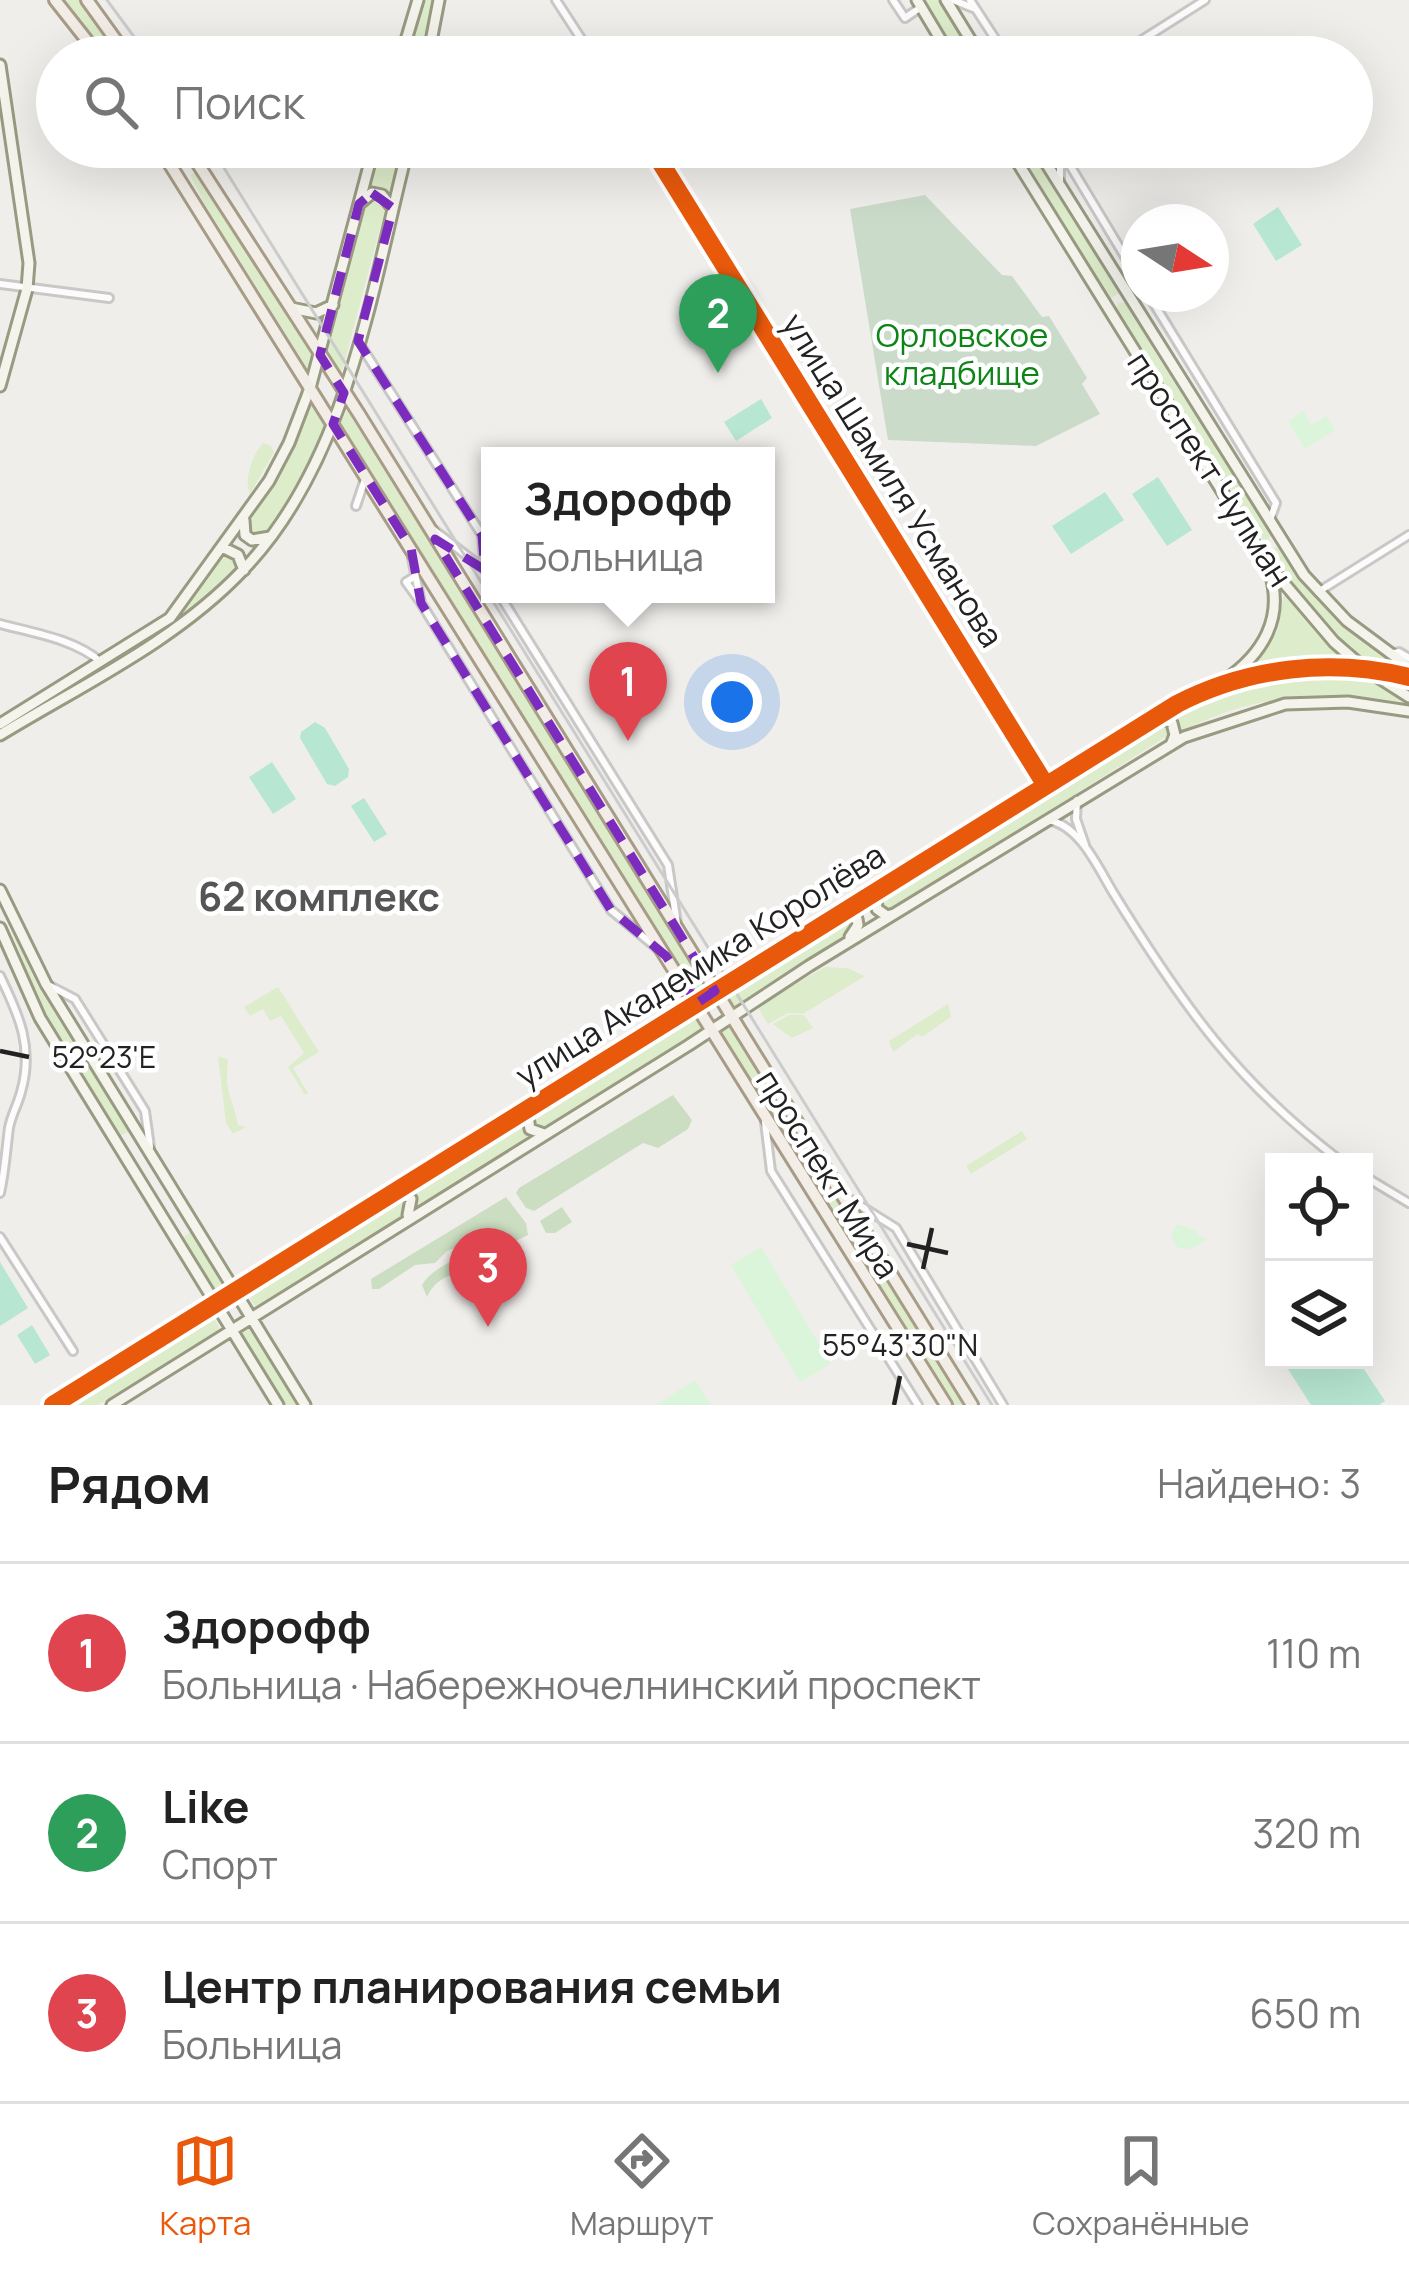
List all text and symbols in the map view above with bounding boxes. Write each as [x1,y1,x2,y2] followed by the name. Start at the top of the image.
[36,36,1373,168] search box
[78,69,144,135] icon: search
[174,71,305,133] text: Поиск
[1121,204,1229,312] north arrow
[679,274,757,373] pin: 2
[772,304,1015,655] street label: улица Шамиля Усманова
[876,312,1048,395] park label: Орловское кладбище
[1118,343,1303,595] street label: проспект Чулман
[481,447,775,603] popup
[524,467,732,529] text: Здорофф
[524,529,704,583] text: Больница
[589,642,667,741] pin: 1
[702,672,762,732] your location
[506,832,893,1097] street label: улица Академика Королёва
[198,869,440,923] district label: 62 комплекс
[52,1036,156,1077] text: 52°23'E
[746,1061,911,1287] street label: проспект Мира
[1265,1153,1373,1369] map controls
[1265,1153,1373,1261] button: locate
[449,1228,527,1327] pin: 3
[1265,1261,1373,1369] button: layers
[822,1324,978,1365] text: 55°43'30"N
[48,1449,211,1518] text: Рядом
[1157,1456,1361,1510] text: Найдено: 3
[162,1595,371,1657] text: Здорофф
[78,1626,96,1680] text: 1
[1266,1626,1361,1680] text: 110 m
[162,1657,981,1711] text: Больница · Набережночелнинский проспект
[162,1775,249,1837] text: Like
[75,1806,99,1860] text: 2
[1253,1806,1361,1860] text: 320 m
[162,1837,278,1891] text: Спорт
[162,1955,782,2017] text: Центр планирования семьи
[76,1986,98,2040] text: 3
[1250,1986,1361,2040] text: 650 m
[162,2017,342,2071] text: Больница
[159,2128,251,2245] tab: Карта
[570,2128,714,2245] tab: Маршрут
[1032,2128,1250,2245] tab: Сохранённые

